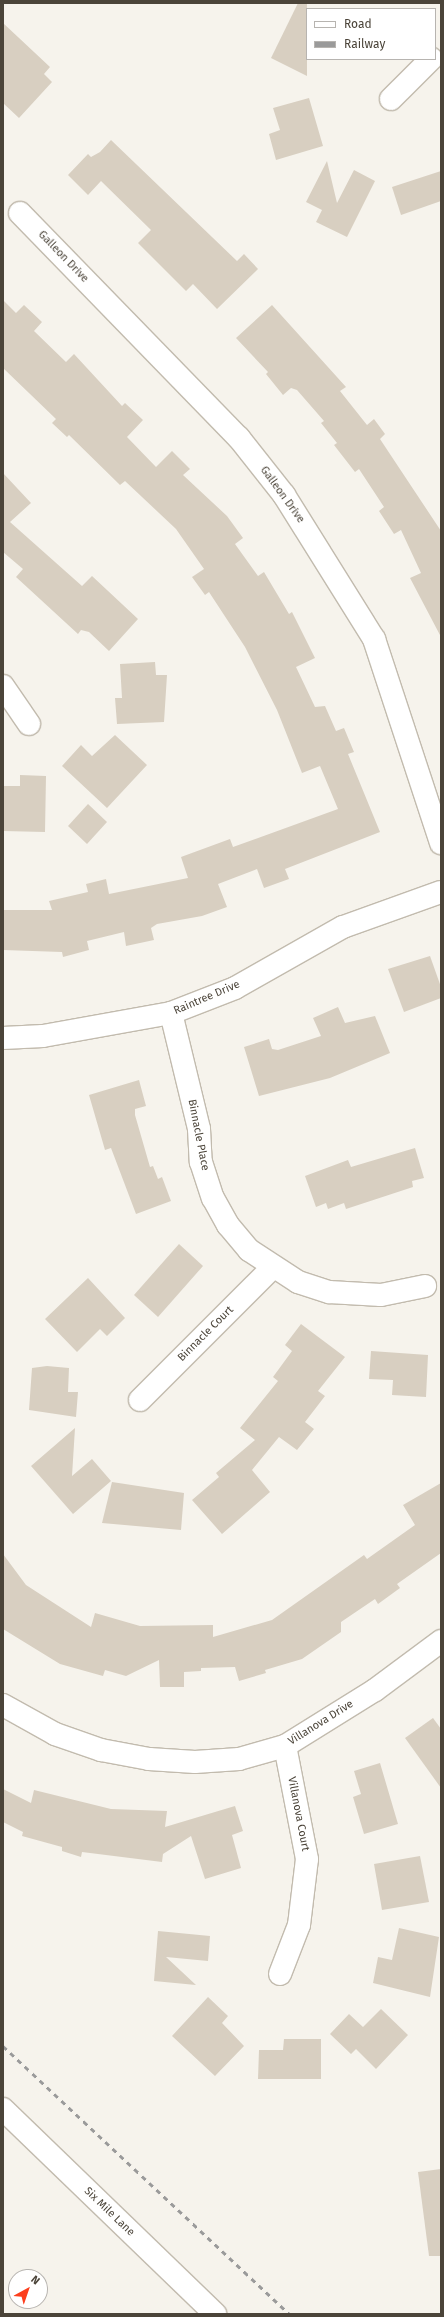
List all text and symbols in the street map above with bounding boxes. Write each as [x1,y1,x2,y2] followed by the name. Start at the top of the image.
[306,8,436,60] legend
[344,17,372,31] text: Road
[344,37,385,51] text: Railway
[35,228,91,286] street label: Galleon Drive
[257,464,307,526] street label: Galleon Drive
[172,978,242,1018] street label: Raintree Drive
[185,1098,211,1172] street label: Binnacle Place
[176,1304,236,1364] street label: Binnacle Court
[286,1698,356,1748] street label: Villanova Drive
[284,1776,312,1852] street label: Villanova Court
[81,2185,137,2239] street label: Six Mile Lane
[8,2269,48,2309] north arrow
[28,2273,42,2288] text: N

